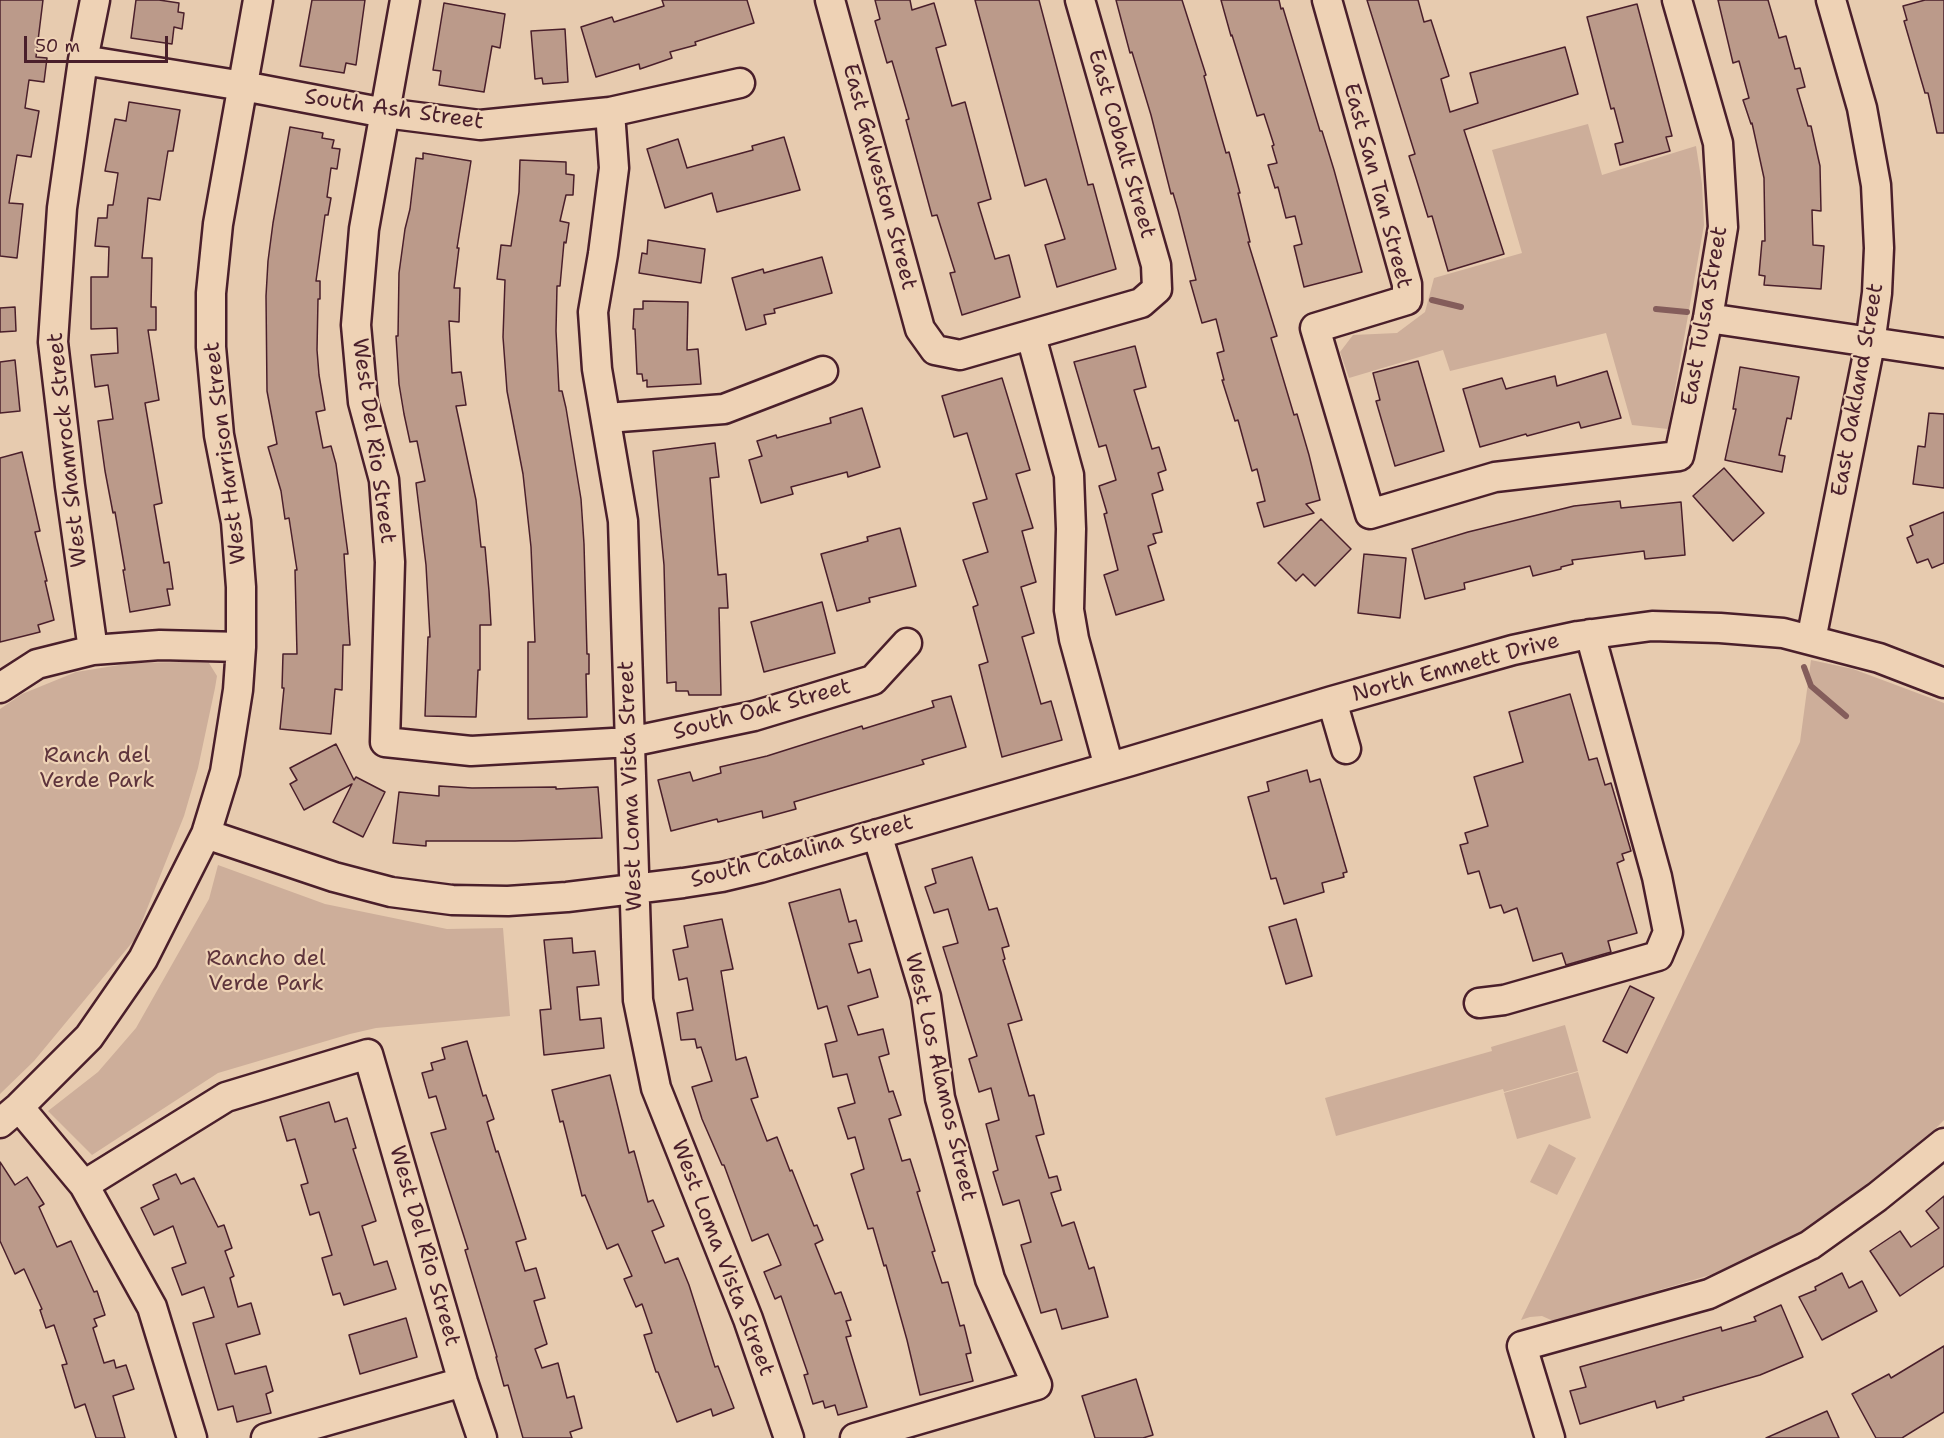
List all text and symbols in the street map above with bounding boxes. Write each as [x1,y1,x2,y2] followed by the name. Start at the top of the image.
[27,24,171,62] scale bar
[35,34,80,58] text: 50 m
[1081,46,1161,242] street label: East Cobalt Street
[836,61,922,293] street label: East Galveston Street
[1337,81,1417,291] street label: East San Tan Street
[303,84,485,136] street label: South Ash Street
[1676,224,1734,408] street label: East Tulsa Street
[1826,281,1890,499] street label: East Oakland Street
[43,331,93,569] street label: West Shamrock Street
[346,337,400,545] street label: West Del Rio Street
[199,340,253,566] street label: West Harrison Street
[1350,628,1562,708] street label: North Emmett Drive
[613,660,649,912] street label: West Loma Vista Street
[670,674,854,746] street label: South Oak Street
[39,743,155,794] park label: Ranch del Verde Park
[688,810,916,894] street label: South Catalina Street
[206,946,326,998] park label: Rancho del Verde Park
[899,950,981,1204] street label: West Los Alamos Street
[665,1136,779,1380] street label: West Loma Vista Street
[383,1143,465,1349] street label: West Del Rio Street

